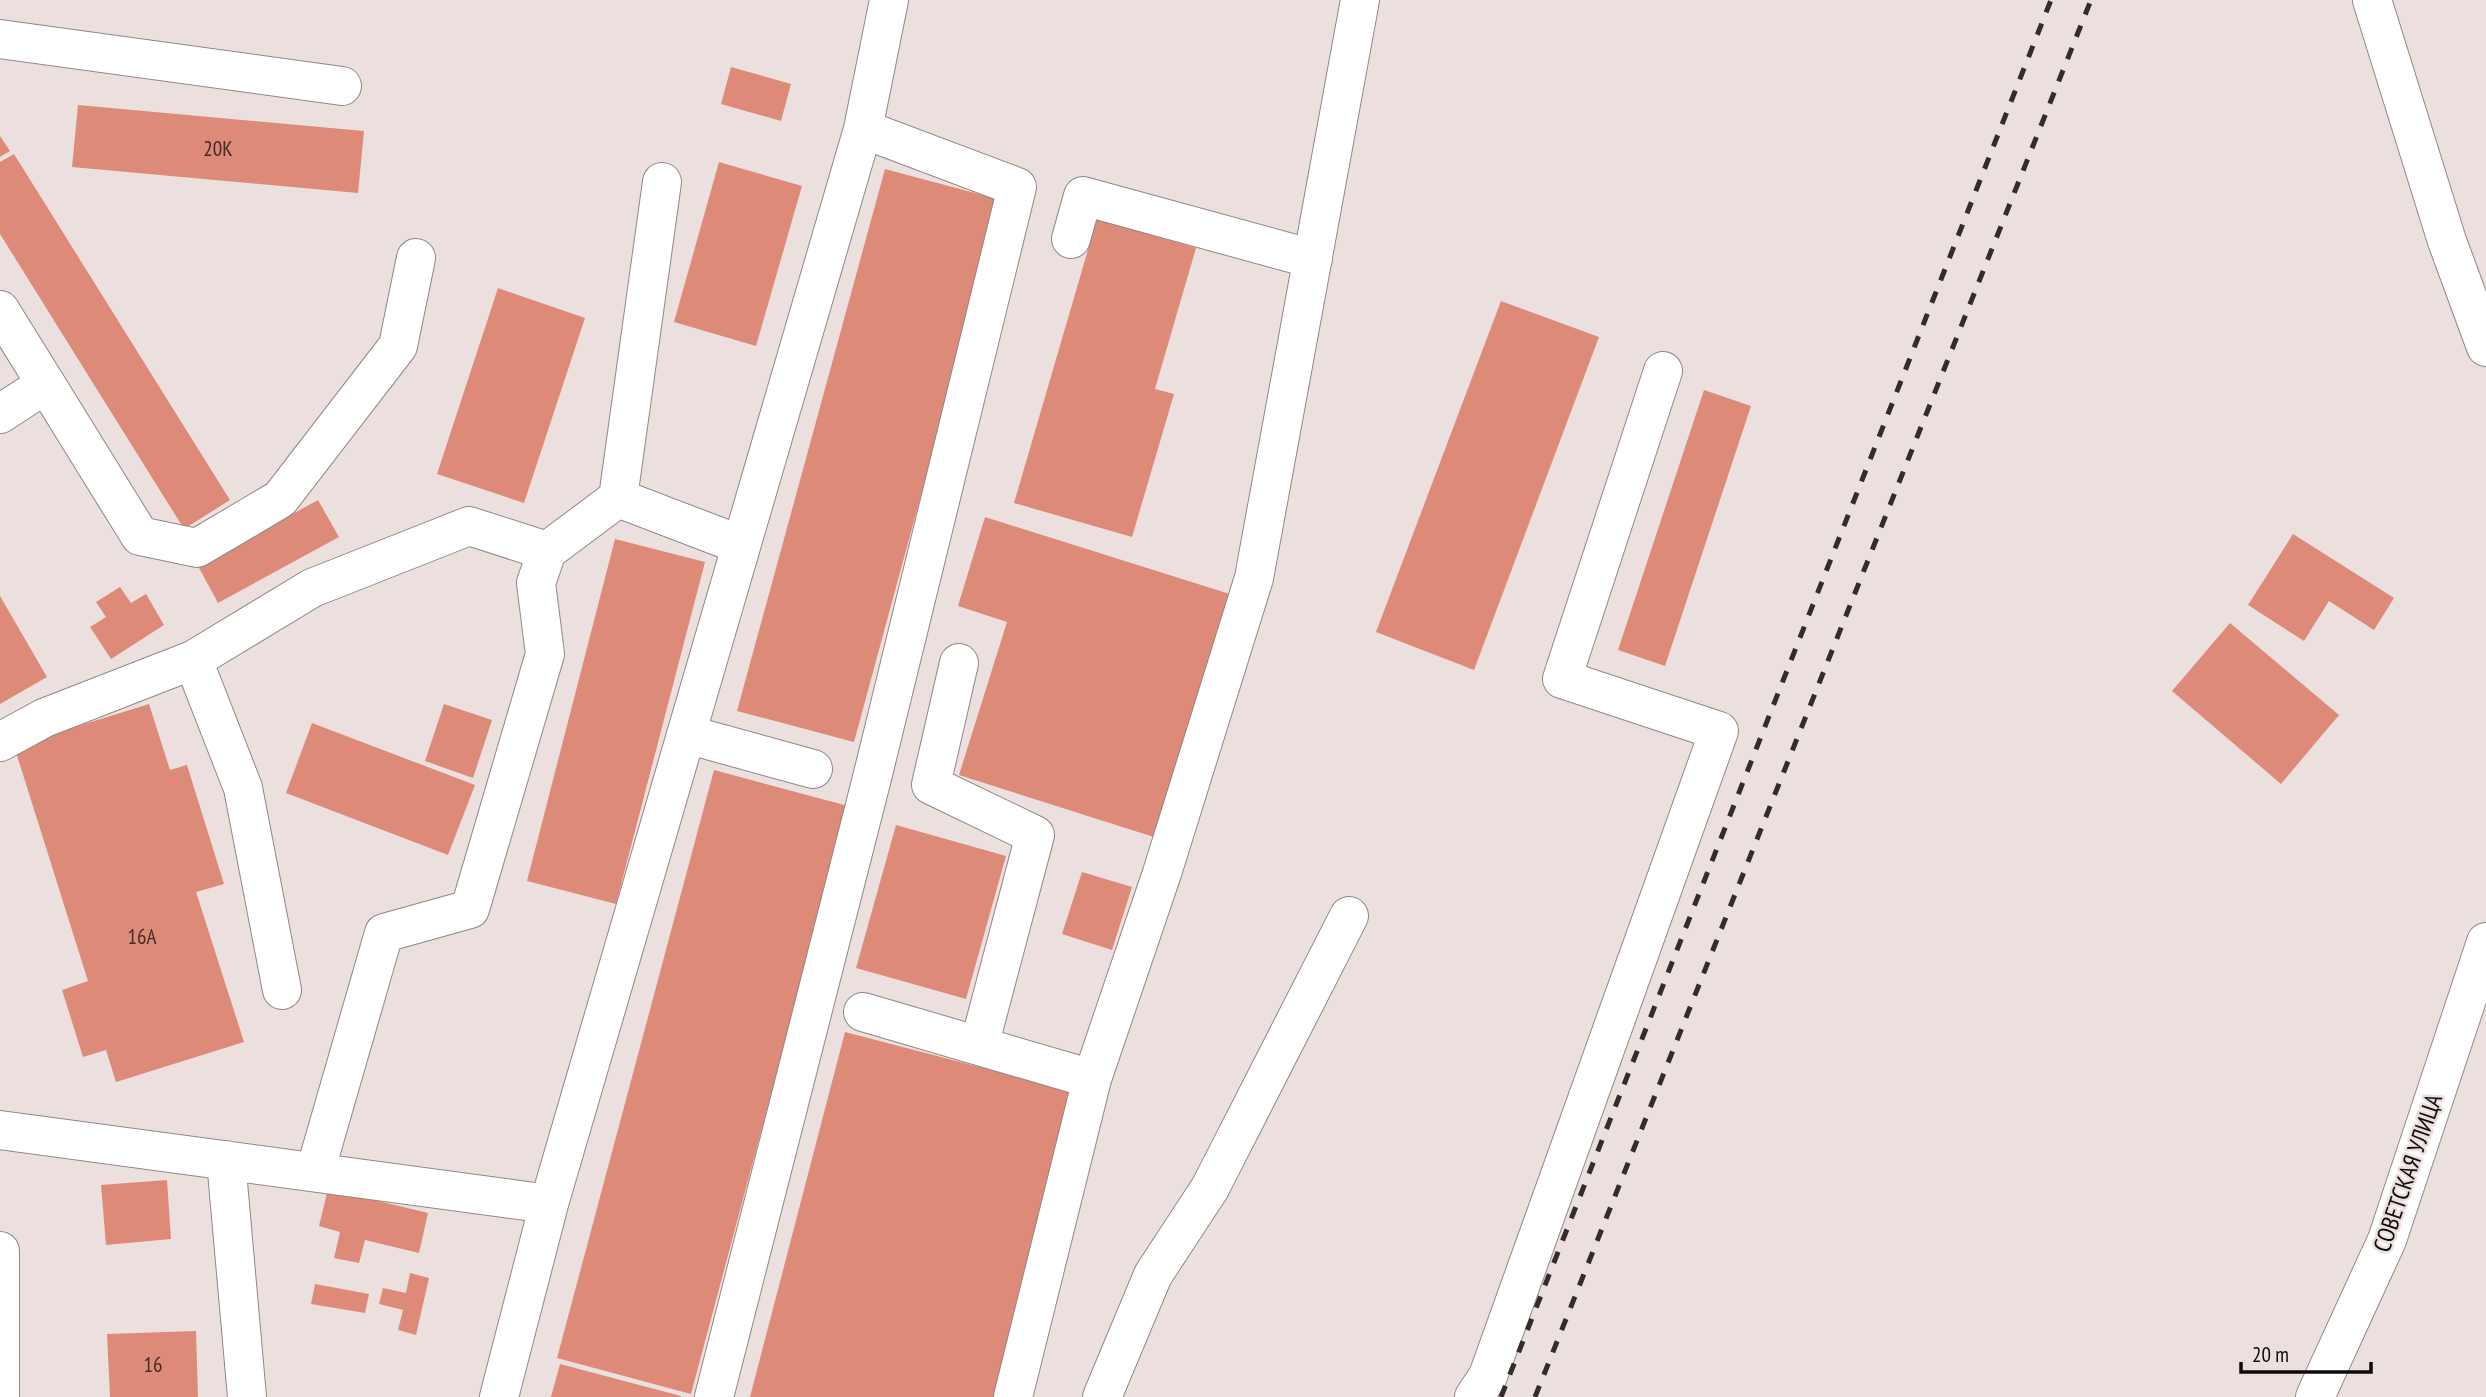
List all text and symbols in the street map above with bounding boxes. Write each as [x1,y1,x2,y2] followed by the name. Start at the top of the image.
[203,135,233,162] house number: 20К
[128,923,156,950] house number: 16А
[2366,1089,2449,1256] street label: СОВЕТСКАЯ УЛИЦА
[2241,1330,2370,1374] scale bar
[2252,1341,2289,1368] text: 20 m
[144,1351,162,1378] house number: 16

